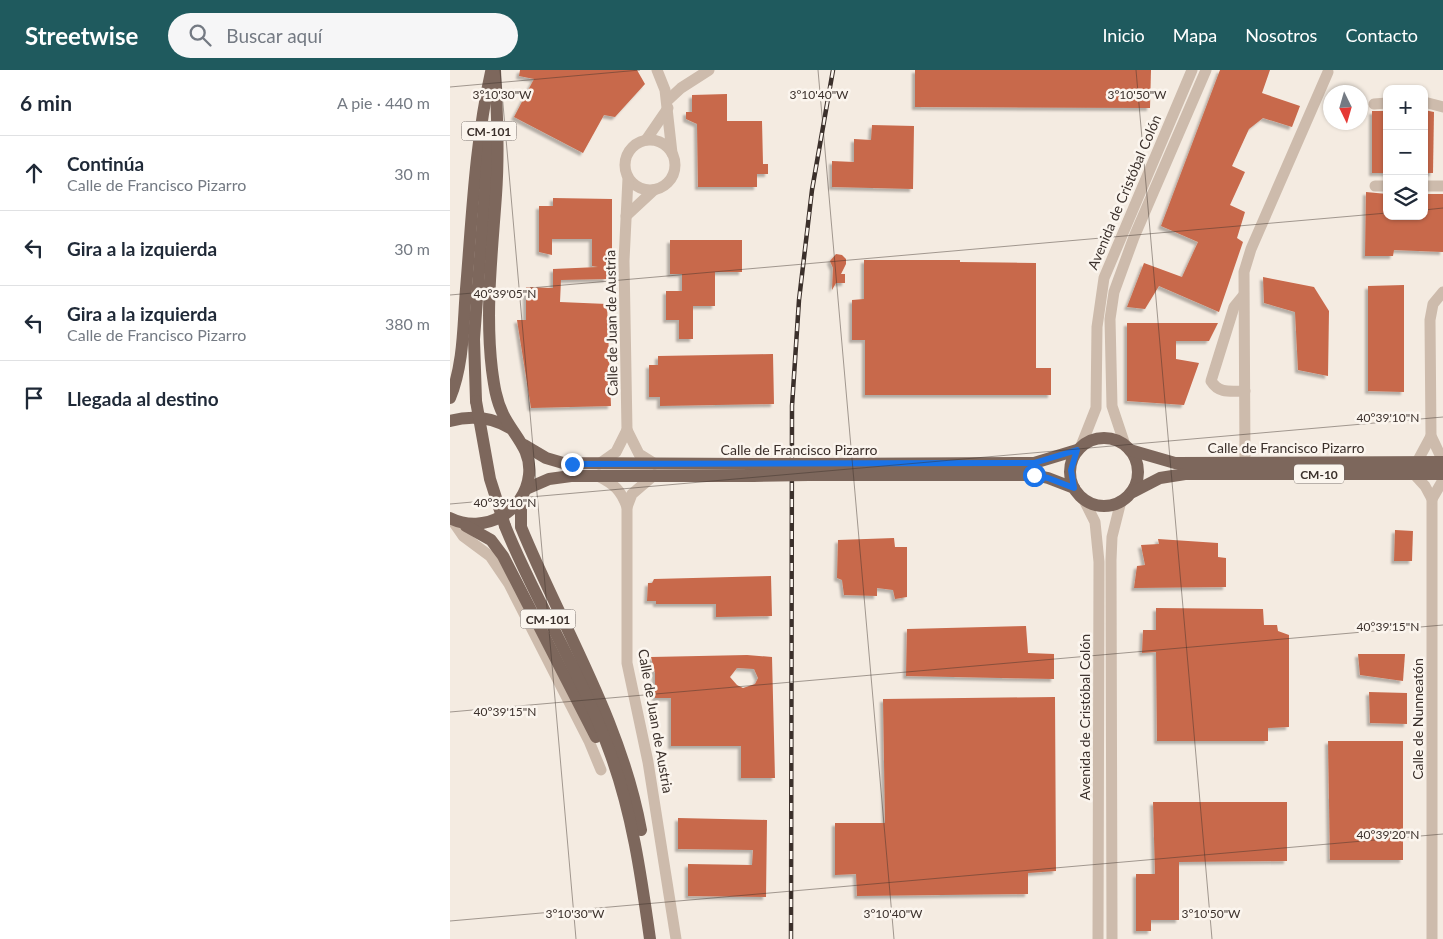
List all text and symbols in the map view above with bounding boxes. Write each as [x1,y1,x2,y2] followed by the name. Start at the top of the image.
[168,13,518,58] search box
[25,21,138,50] text: Streetwise
[186,21,214,49] icon: search
[226,24,322,47] text: Buscar aquí
[1102,24,1145,46] text: Inicio
[1173,24,1217,46] text: Mapa
[1245,24,1317,46] text: Nosotros
[1345,24,1418,46] text: Contacto
[1323,85,1368,130] north arrow
[1383,85,1428,220] map controls
[1383,85,1428,130] button: +
[472,87,532,102] text: 3°10'30"W
[789,87,849,102] text: 3°10'40"W
[1107,87,1167,102] text: 3°10'50"W
[20,90,72,115] text: 6 min
[337,93,430,112] text: A pie · 440 m
[1084,112,1164,272] street label: Avenida de Cristóbal Colón
[462,121,516,140] road number: CM-101
[1383,130,1428,175] button: −
[67,152,144,175] text: Continúa
[20,159,48,187] icon: ahead
[394,164,430,183] text: 30 m
[67,175,246,194] text: Calle de Francisco Pizarro
[1383,175,1428,220] button: layers
[20,234,48,262] icon: left
[67,237,217,260] text: Gira a la izquierda
[394,239,430,258] text: 30 m
[601,250,621,396] street label: Calle de Juan de Austria
[474,286,536,301] text: 40°39'05"N
[67,302,217,325] text: Gira a la izquierda
[20,309,48,337] icon: left
[385,314,430,333] text: 380 m
[67,325,246,344] text: Calle de Francisco Pizarro
[20,384,48,412] icon: arrive
[67,387,219,410] text: Llegada al destino
[1357,410,1419,425] text: 40°39'10"N
[1208,439,1364,456] street label: Calle de Francisco Pizarro
[721,441,877,458] street label: Calle de Francisco Pizarro
[561,453,584,476] route end
[1023,464,1046,487] route start
[1294,464,1344,484] road number: CM-10
[474,495,536,510] text: 40°39'10"N
[520,610,576,628] road number: CM-101
[1357,619,1419,634] text: 40°39'15"N
[1076,634,1093,800] street label: Avenida de Cristóbal Colón
[635,648,677,794] street label: Calle de Juan de Austria
[1409,658,1426,780] street label: Calle de Nunneatón
[474,704,536,719] text: 40°39'15"N
[1357,827,1419,842] text: 40°39'20"N
[545,906,605,921] text: 3°10'30"W
[863,906,923,921] text: 3°10'40"W
[1181,906,1241,921] text: 3°10'50"W

